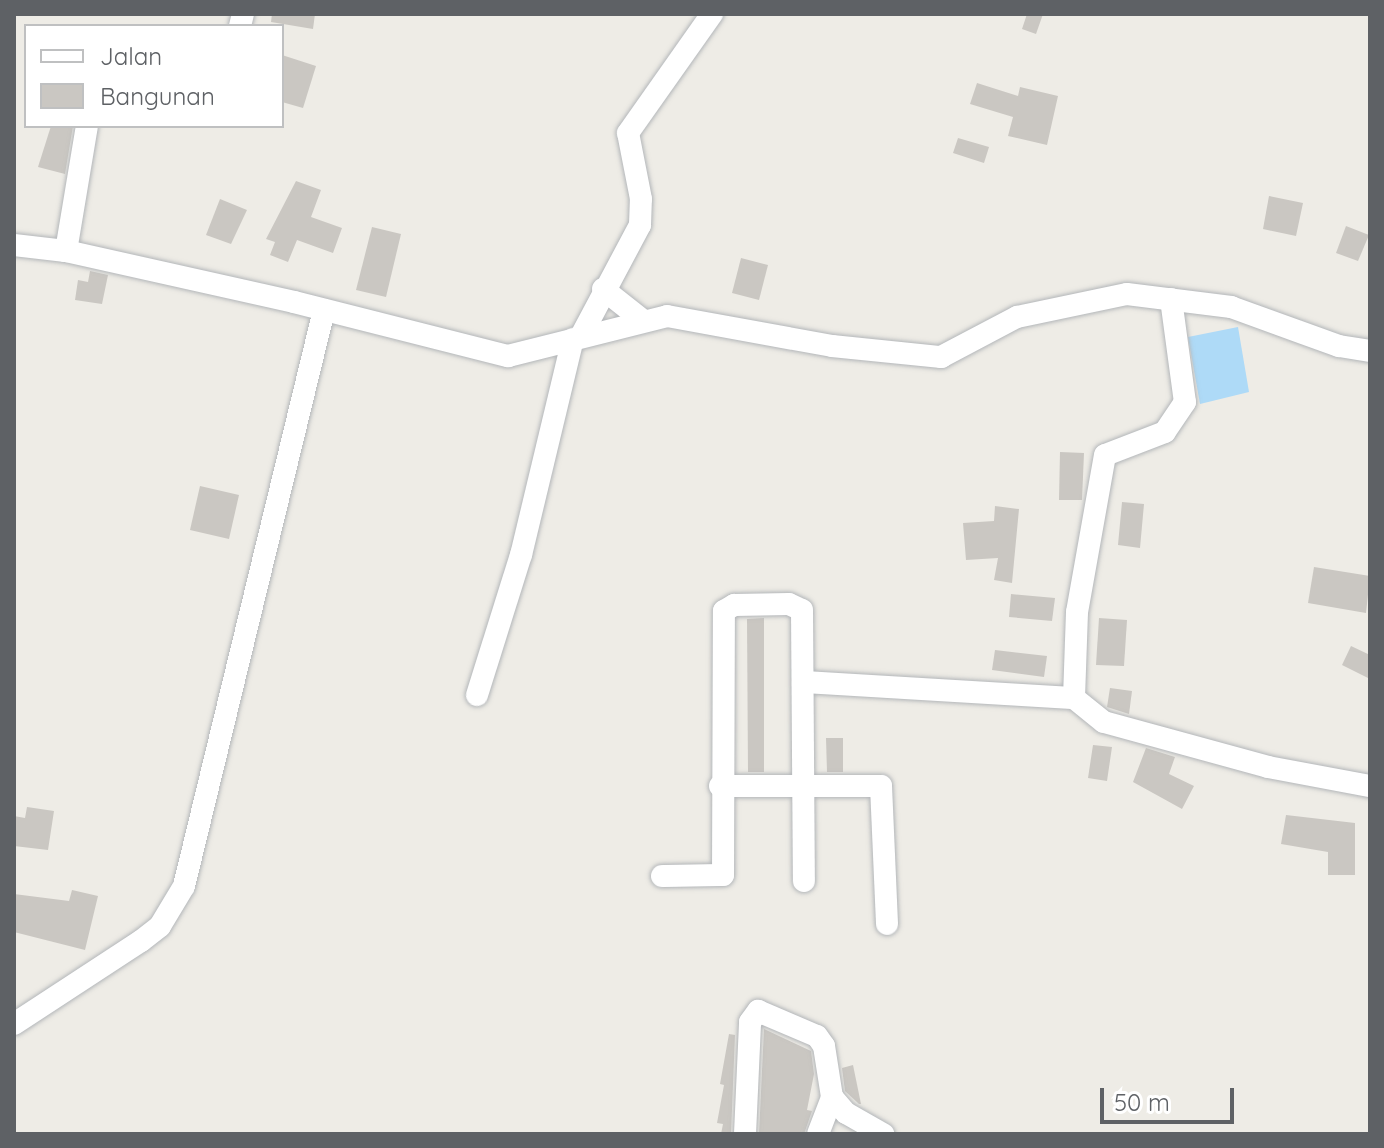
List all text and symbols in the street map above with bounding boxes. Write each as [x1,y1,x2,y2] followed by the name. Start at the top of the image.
[24,24,284,128] legend
[100,41,162,71] text: Jalan
[100,81,215,111] text: Bangunan
[1104,1072,1238,1122] scale bar
[1114,1087,1170,1117] text: 50 m

